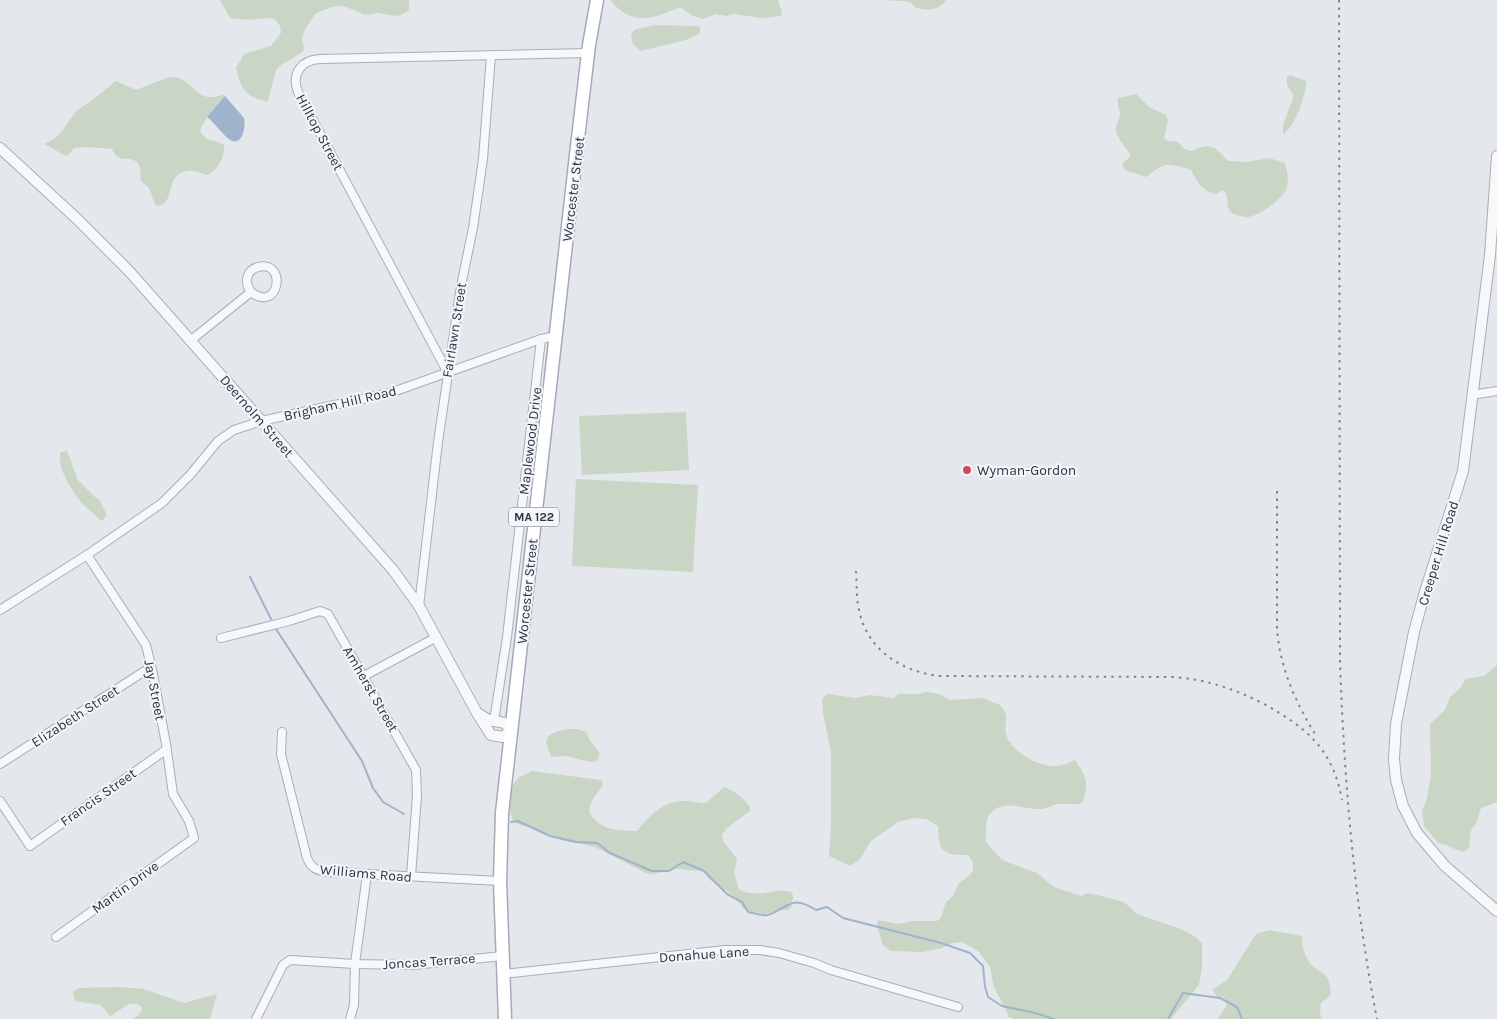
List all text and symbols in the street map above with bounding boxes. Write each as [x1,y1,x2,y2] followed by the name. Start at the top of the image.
[292,91,347,173] street label: Hilltop Street
[559,136,588,243] street label: Worcester Street
[439,281,470,379] street label: Fairlawn Street
[216,372,297,461] street label: Deernolm Street
[282,382,398,425] street label: Brigham Hill Road
[515,386,546,496] street label: Maplewood Drive
[977,462,1076,479] place label: Wyman-Gordon
[961,464,973,476] marker: Wyman-Gordon
[1414,499,1462,608] street label: Creeper Hill Road
[509,508,559,526] road number: MA 122
[514,538,541,645] street label: Worcester Street
[339,643,402,735] street label: Amherst Street
[140,658,169,722] street label: Jay Street
[28,682,122,751] street label: Elizabeth Street
[57,765,140,830] street label: Francis Street
[89,857,162,917] street label: Martin Drive
[319,861,413,886] street label: Williams Road
[658,943,750,966] street label: Donahue Lane
[382,950,476,973] street label: Joncas Terrace

